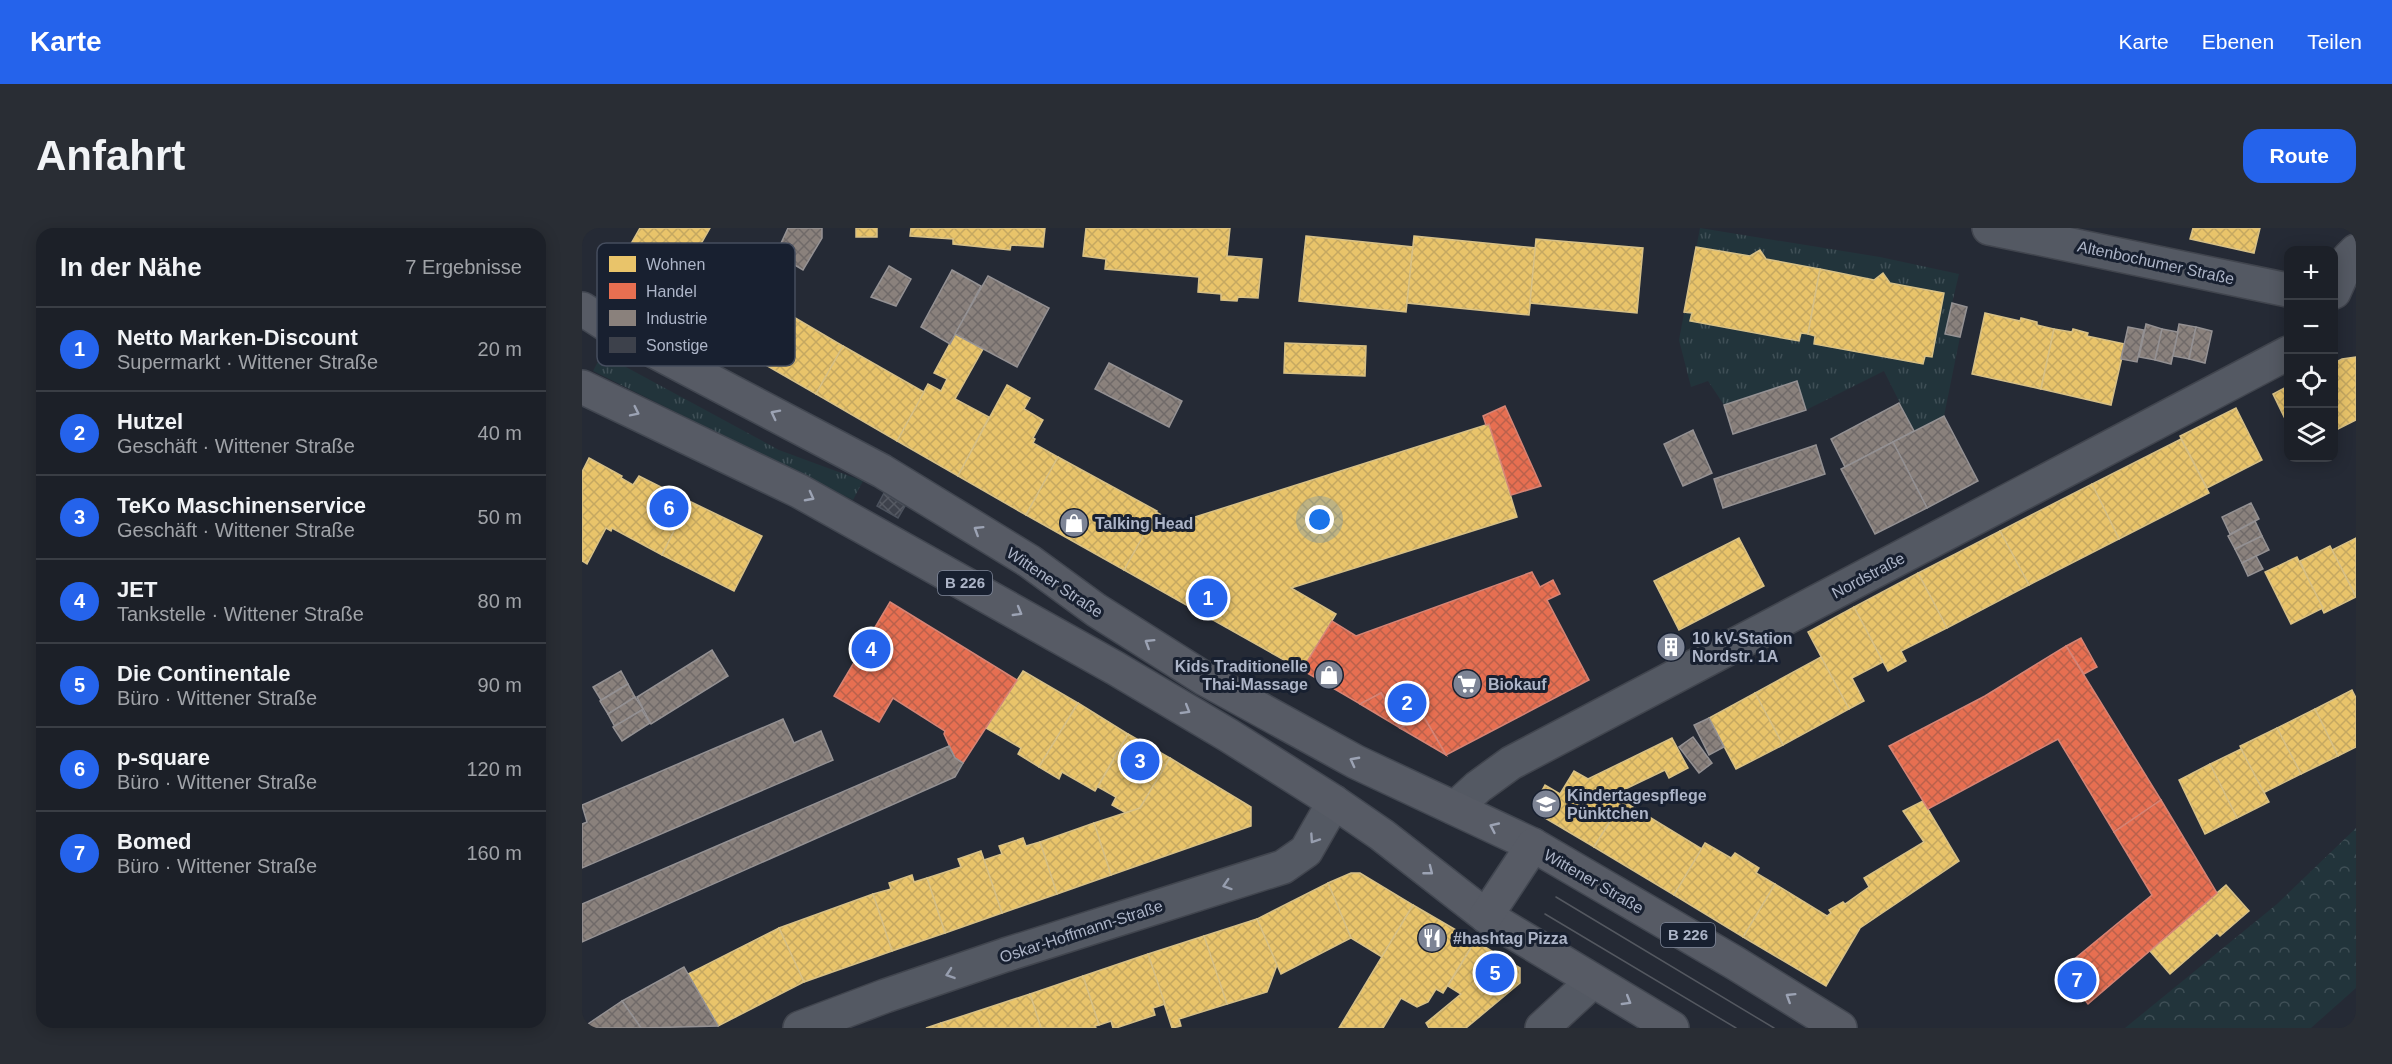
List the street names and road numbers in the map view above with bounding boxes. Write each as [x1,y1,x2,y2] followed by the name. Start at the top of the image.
[2076,238,2236,287] street label: Altenbochumer Straße
[1004,544,1106,621] street label: Wittener Straße
[1829,549,1908,602] street label: Nordstraße
[938,571,992,595] road number: B 226
[1541,846,1647,917] street label: Wittener Straße
[997,897,1165,966] street label: Oskar-Hoffmann-Straße
[1661,923,1715,947] road number: B 226

